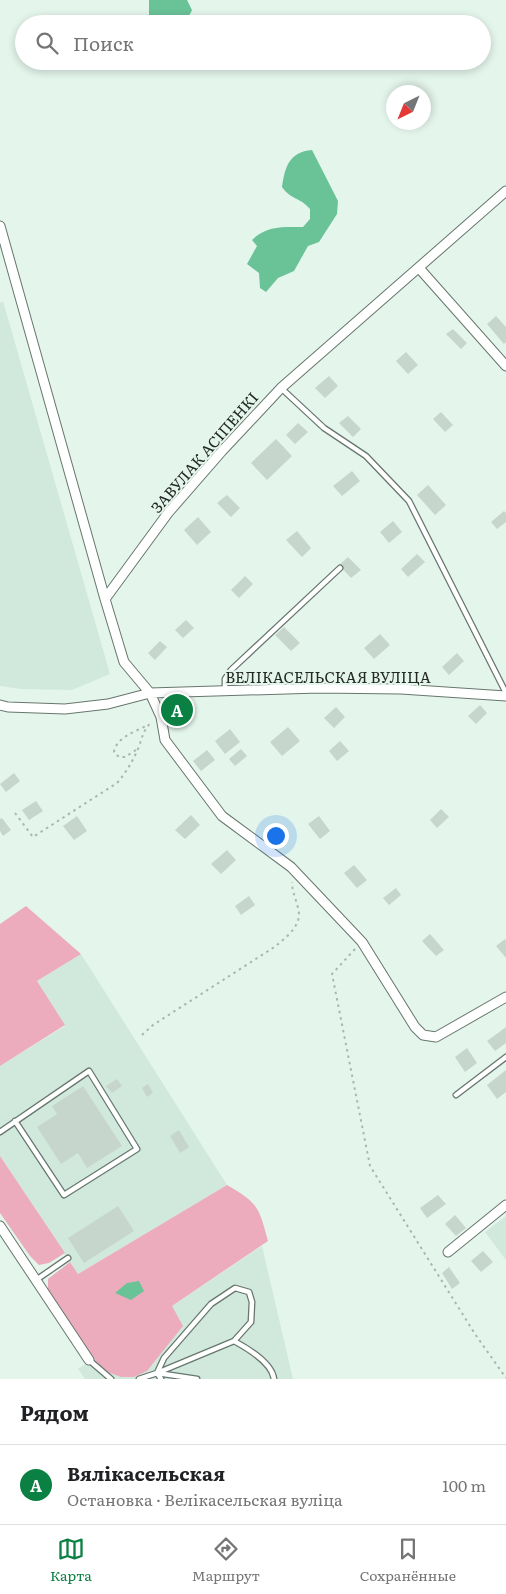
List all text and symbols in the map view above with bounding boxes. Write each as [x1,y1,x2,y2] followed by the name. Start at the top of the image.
[15,15,491,70] search box
[33,29,61,57] icon: search
[73,29,134,57] text: Поиск
[386,85,431,130] north arrow
[145,386,263,518] street label: ЗАВУЛАК АСІПЕНКІ
[225,665,431,688] street label: ВЕЛІКАСЕЛЬСКАЯ ВУЛІЦА
[161,691,193,729] pin: A
[263,823,289,849] your location
[20,1396,89,1427] text: Рядом
[67,1459,225,1487] text: Вялікасельская
[30,1473,42,1497] text: A
[442,1473,486,1497] text: 100 m
[67,1487,343,1511] text: Остановка · Велікасельская вуліца
[50,1535,92,1585] tab: Карта
[192,1535,260,1585] tab: Маршрут
[360,1535,456,1585] tab: Сохранённые

